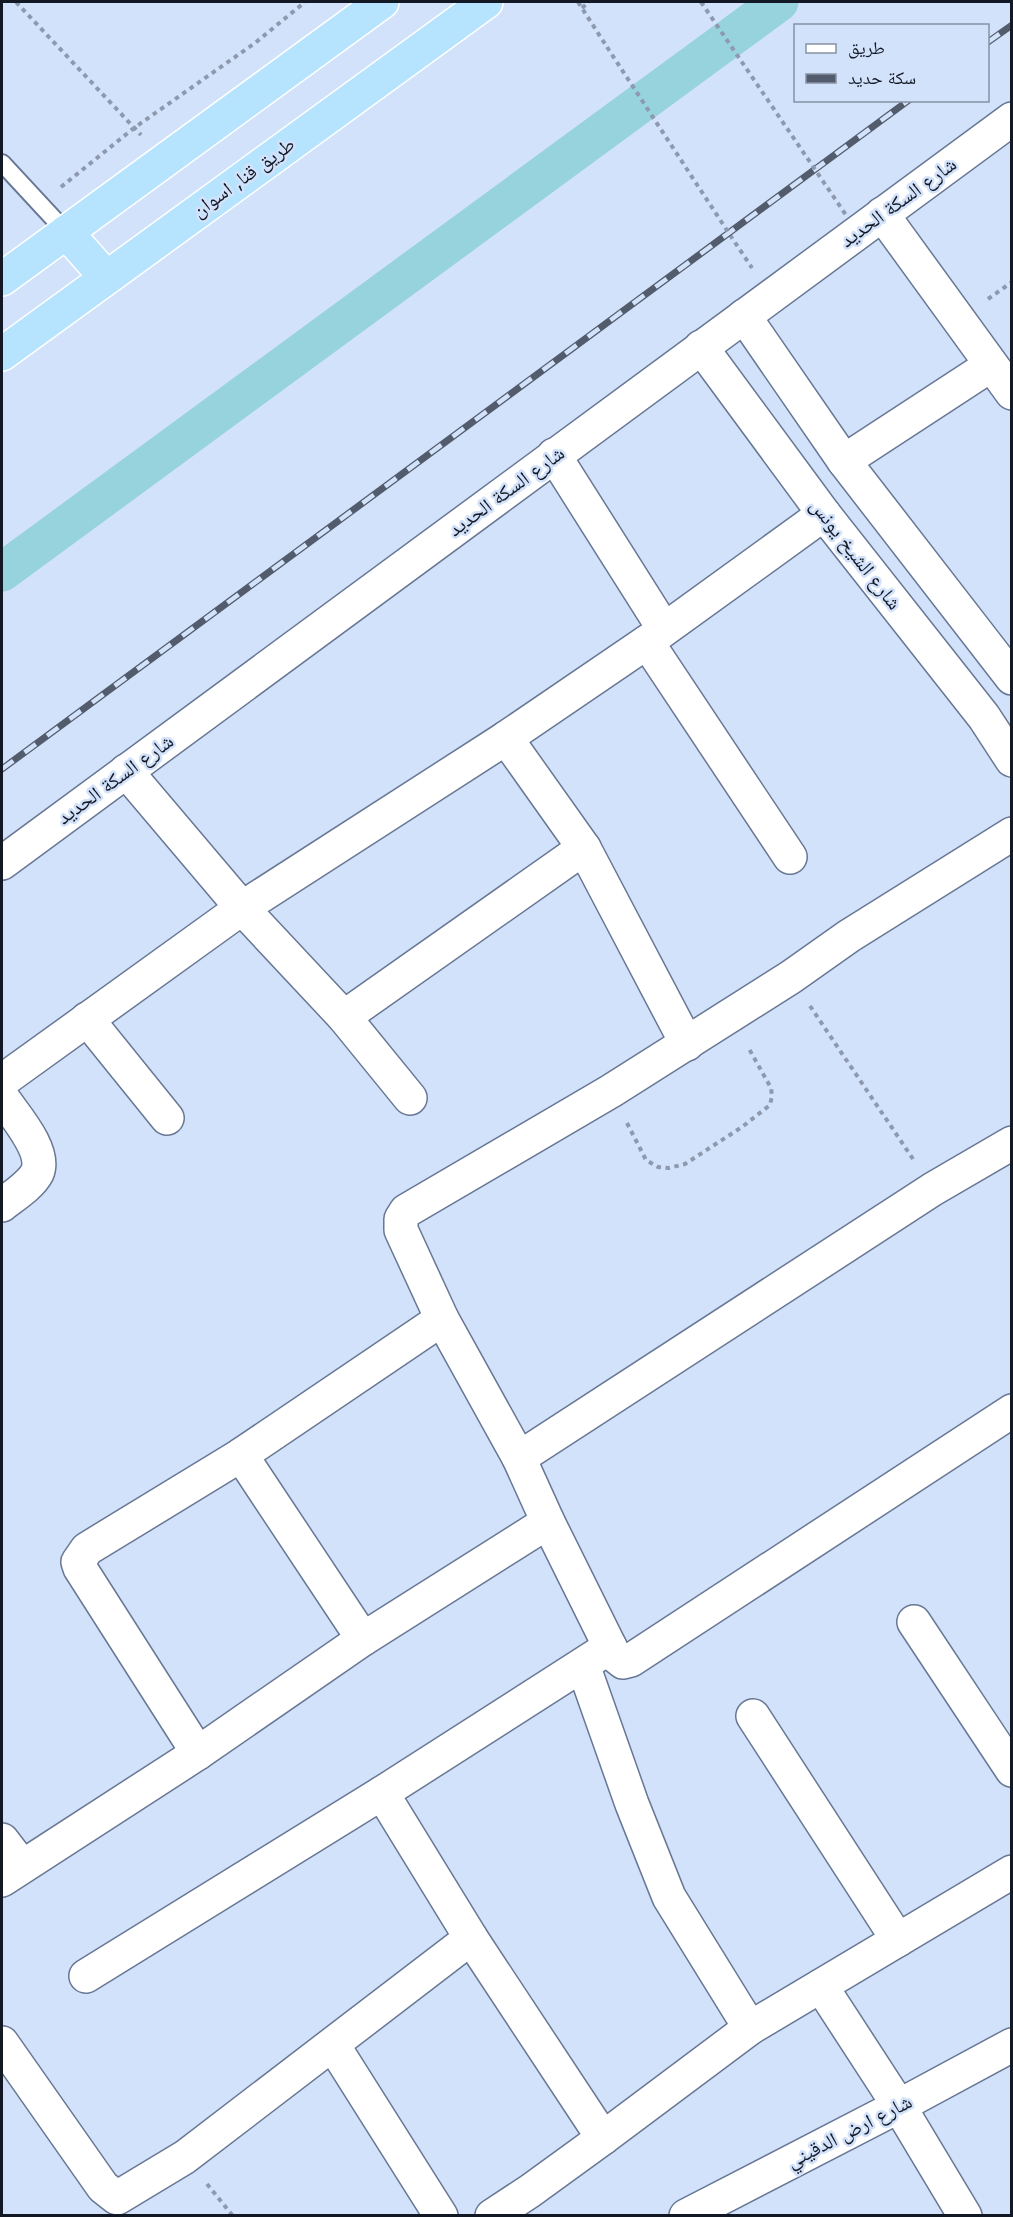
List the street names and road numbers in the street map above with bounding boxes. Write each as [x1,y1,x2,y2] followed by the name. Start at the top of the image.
[187,132,299,222] street label: طريق قنا, اسوان
[835,152,961,253] street label: شارع السكة الحديد
[443,441,569,542] street label: شارع السكة الحديد
[804,494,907,615] street label: شارع الشيخ يونس
[52,729,178,830] street label: شارع السكة الحديد
[782,2089,917,2177] street label: شارع ارض الدقيني

